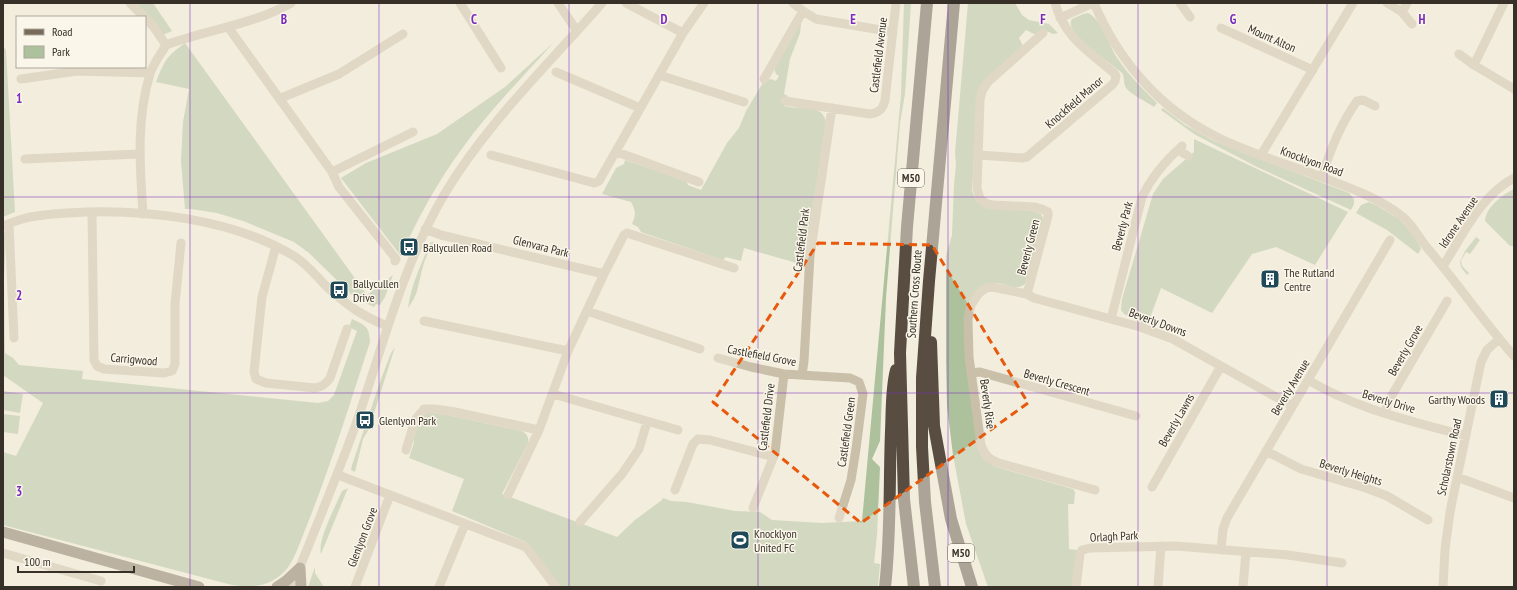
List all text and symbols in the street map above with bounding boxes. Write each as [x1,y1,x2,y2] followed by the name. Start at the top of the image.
[281,11,287,28] text: B
[471,11,477,28] text: C
[661,11,668,28] text: D
[850,11,856,28] text: E
[1040,11,1046,28] text: F
[1230,11,1237,28] text: G
[1419,11,1426,28] text: H
[16,16,146,68] legend
[866,16,890,94] street label: Castlefield Avenue
[1246,21,1298,55] street label: Mount Alton
[52,24,72,39] text: Road
[52,44,70,59] text: Park
[1042,72,1107,131] street label: Knockfield Manor
[16,90,22,107] text: 1
[1279,143,1345,179] street label: Knocklyon Road
[898,169,924,187] road number: M50
[1435,193,1481,251] street label: Idrone Avenue
[1108,199,1136,252] street label: Beverly Park
[790,207,812,273] street label: Castlefield Park
[1013,217,1043,277] street label: Beverly Green
[512,232,571,260] street label: Glenvara Park
[398,236,420,258] bus stop icon: Ballycullen Road
[423,240,492,255] place label: Ballycullen Road
[903,249,925,339] street label: Southern Cross Route
[1284,265,1334,294] place label: The Rutland Centre
[1259,268,1281,290] building icon: The Rutland Centre
[353,276,399,305] place label: Ballycullen Drive
[328,279,350,301] bus stop icon: Ballycullen Drive
[16,287,22,304] text: 2
[1127,305,1189,339] street label: Beverly Downs
[1384,322,1426,378] street label: Beverly Grove
[726,341,798,369] street label: Castlefield Grove
[110,349,158,369] street label: Carrigwood
[1267,356,1313,418] street label: Beverly Avenue
[1022,365,1092,399] street label: Beverly Crescent
[977,378,999,430] street label: Beverly Rise
[754,382,778,452] street label: Castlefield Drive
[1361,386,1417,416] street label: Beverly Drive
[1488,388,1510,410] building icon: Garthy Woods
[1155,391,1197,449] street label: Beverly Lawns
[1428,392,1485,407] place label: Garthy Woods
[834,396,858,468] street label: Castlefield Green
[354,409,376,431] bus stop icon: Glenlyon Park
[379,413,436,428] place label: Glenlyon Park
[1434,417,1464,497] street label: Scholarstown Road
[1318,455,1384,489] street label: Beverly Heights
[16,483,22,500] text: 3
[344,505,380,569] street label: Glenlyon Grove
[754,526,797,555] place label: Knocklyon United FC
[1089,527,1139,545] street label: Orlagh Park
[729,529,751,551] sports icon: Knocklyon United FC
[948,544,974,562] road number: M50
[18,548,134,574] scale bar
[24,554,51,569] text: 100 m

